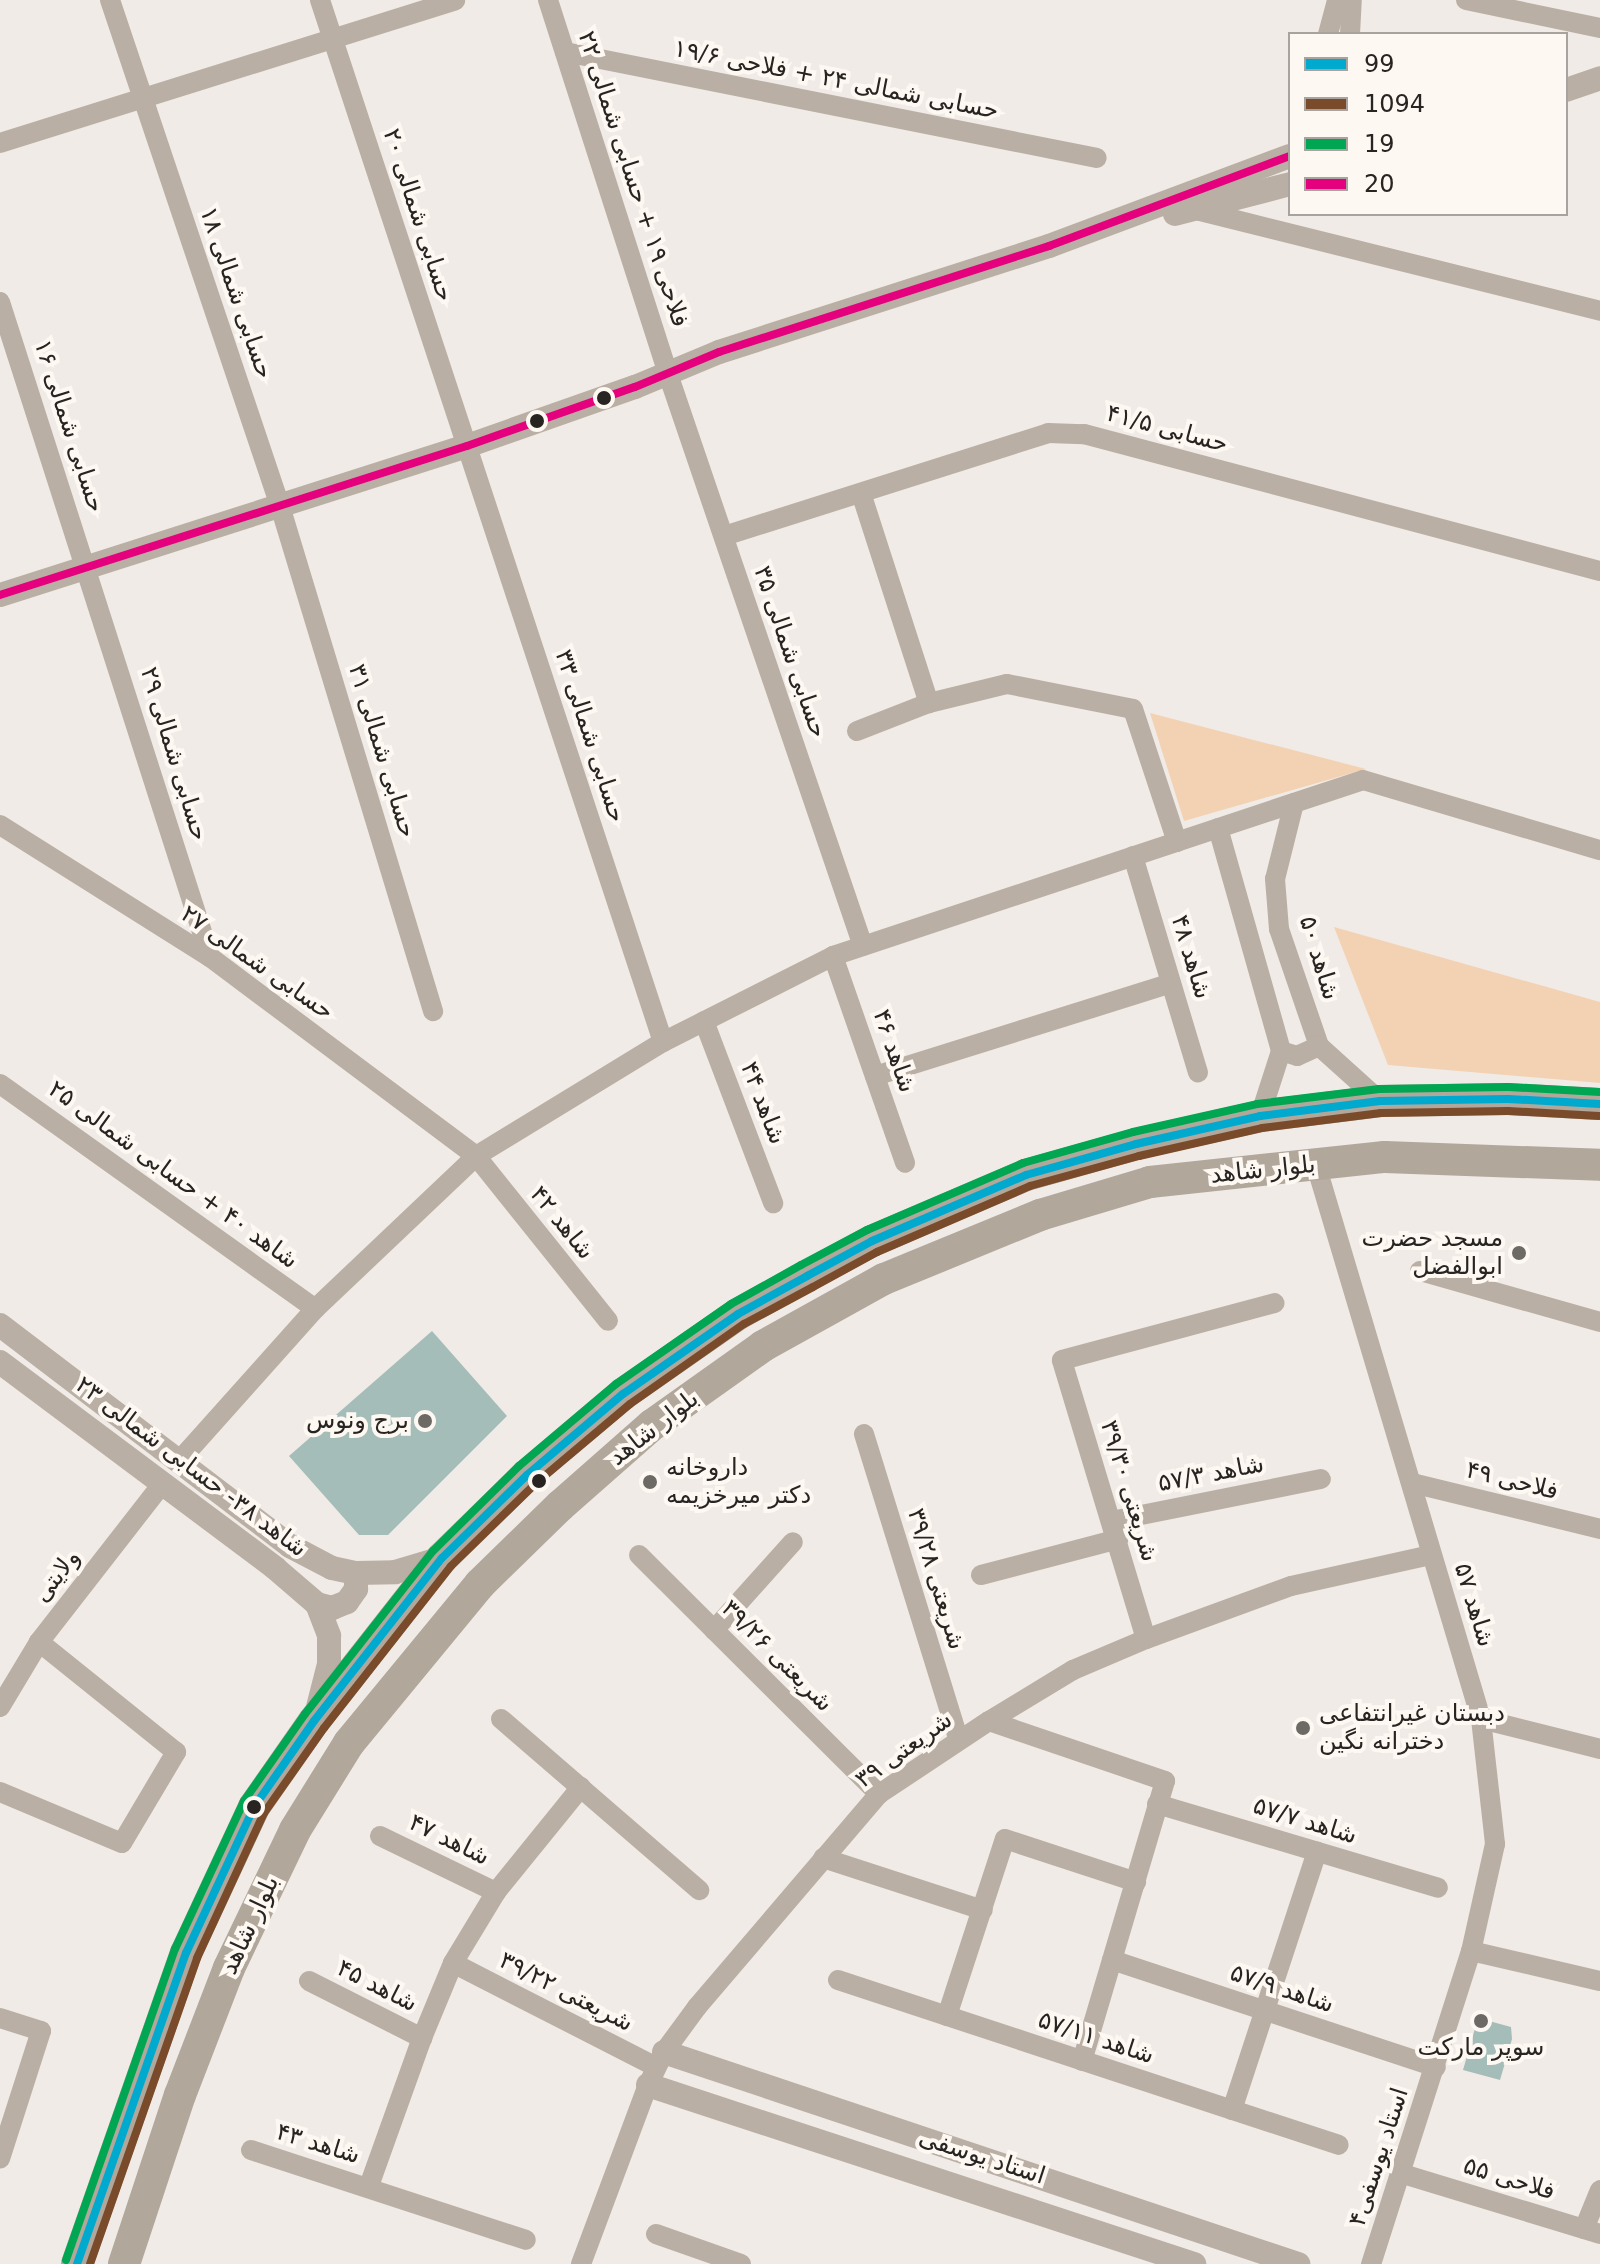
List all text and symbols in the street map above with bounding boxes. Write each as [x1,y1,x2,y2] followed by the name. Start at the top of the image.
[572,27,694,331] street label: فلاحی ۱۹ + حسابی شمالی ۲۲
[1288,32,1568,216] legend
[671,34,1001,126] street label: حسابی شمالی ۲۴ + فلاحی ۱۹/۶
[1364,50,1395,78] text: 99
[1364,90,1425,118] text: 1094
[377,125,459,305] street label: حسابی شمالی ۲۰
[1364,130,1395,158] text: 19
[1364,170,1395,198] text: 20
[193,203,279,383] street label: حسابی شمالی ۱۸
[28,336,110,516] street label: حسابی شمالی ۱۶
[596,390,612,406] unlabelled marker
[1103,399,1231,459] street label: حسابی ۴۱/۵
[529,413,545,429] unlabelled marker
[747,562,833,742] street label: حسابی شمالی ۳۵
[549,646,631,826] street label: حسابی شمالی ۳۳
[342,661,422,841] street label: حسابی شمالی ۳۱
[134,664,214,844] street label: حسابی شمالی ۲۹
[175,900,339,1026] street label: حسابی شمالی ۲۷
[1165,912,1217,1002] street label: شاهد ۴۸
[1293,913,1345,1003] street label: شاهد ۵۰
[866,1006,922,1096] street label: شاهد ۴۶
[734,1058,792,1148] street label: شاهد ۴۴
[43,1075,303,1275] street label: شاهد ۴۰ + حسابی شمالی ۲۵
[1209,1150,1317,1190] street label: بلوار شاهد
[524,1180,600,1266] street label: شاهد ۴۲
[1362,1225,1503,1281] place label: مسجد حضرت ابوالفضل
[1510,1244,1528,1262] marker: مسجد حضرت ابوالفضل
[70,1371,312,1563] street label: شاهد ۳۸- حسابی شمالی ۲۳
[604,1384,704,1472] street label: بلوار شاهد
[306,1407,409,1435] place label: برج ونوس
[416,1412,434,1430] marker: برج ونوس
[1094,1417,1164,1565] street label: شریعتی ۳۹/۳۰
[1156,1450,1266,1498] street label: شاهد ۵۷/۳
[666,1454,811,1510] place label: داروخانه دکتر میرخزیمه
[1463,1456,1561,1506] street label: فلاحی ۴۹
[531,1473,547,1489] unlabelled marker
[641,1473,659,1491] marker: داروخانه دکتر میرخزیمه
[901,1505,971,1653] street label: شریعتی ۳۹/۲۸
[27,1544,87,1608] street label: ولایتی
[1448,1560,1500,1650] street label: شاهد ۵۷
[715,1594,839,1718] street label: شریعتی ۳۹/۲۶
[1319,1700,1505,1756] place label: دبستان غیرانتفاعی دخترانه نگین
[850,1705,958,1795] street label: شریعتی ۳۹
[1294,1719,1312,1737] marker: دبستان غیرانتفاعی دخترانه نگین
[1250,1792,1360,1850] street label: شاهد ۵۷/۷
[246,1799,262,1815] unlabelled marker
[404,1808,494,1872] street label: شاهد ۴۷
[215,1871,285,1979] street label: بلوار شاهد
[494,1946,638,2038] street label: شریعتی ۳۹/۲۲
[332,1954,422,2018] street label: شاهد ۴۵
[1227,1959,1337,2019] street label: شاهد ۵۷/۹
[1035,2006,1157,2070] street label: شاهد ۵۷/۱۱
[1472,2012,1490,2030] marker: سوپر مارکت
[1418,2034,1544,2062] place label: سوپر مارکت
[1343,2084,1415,2230] street label: استاد یوسفی۴
[273,2118,363,2170] street label: شاهد ۴۳
[915,2123,1049,2191] street label: استاد یوسفی
[1460,2151,1558,2207] street label: فلاحی ۵۵

